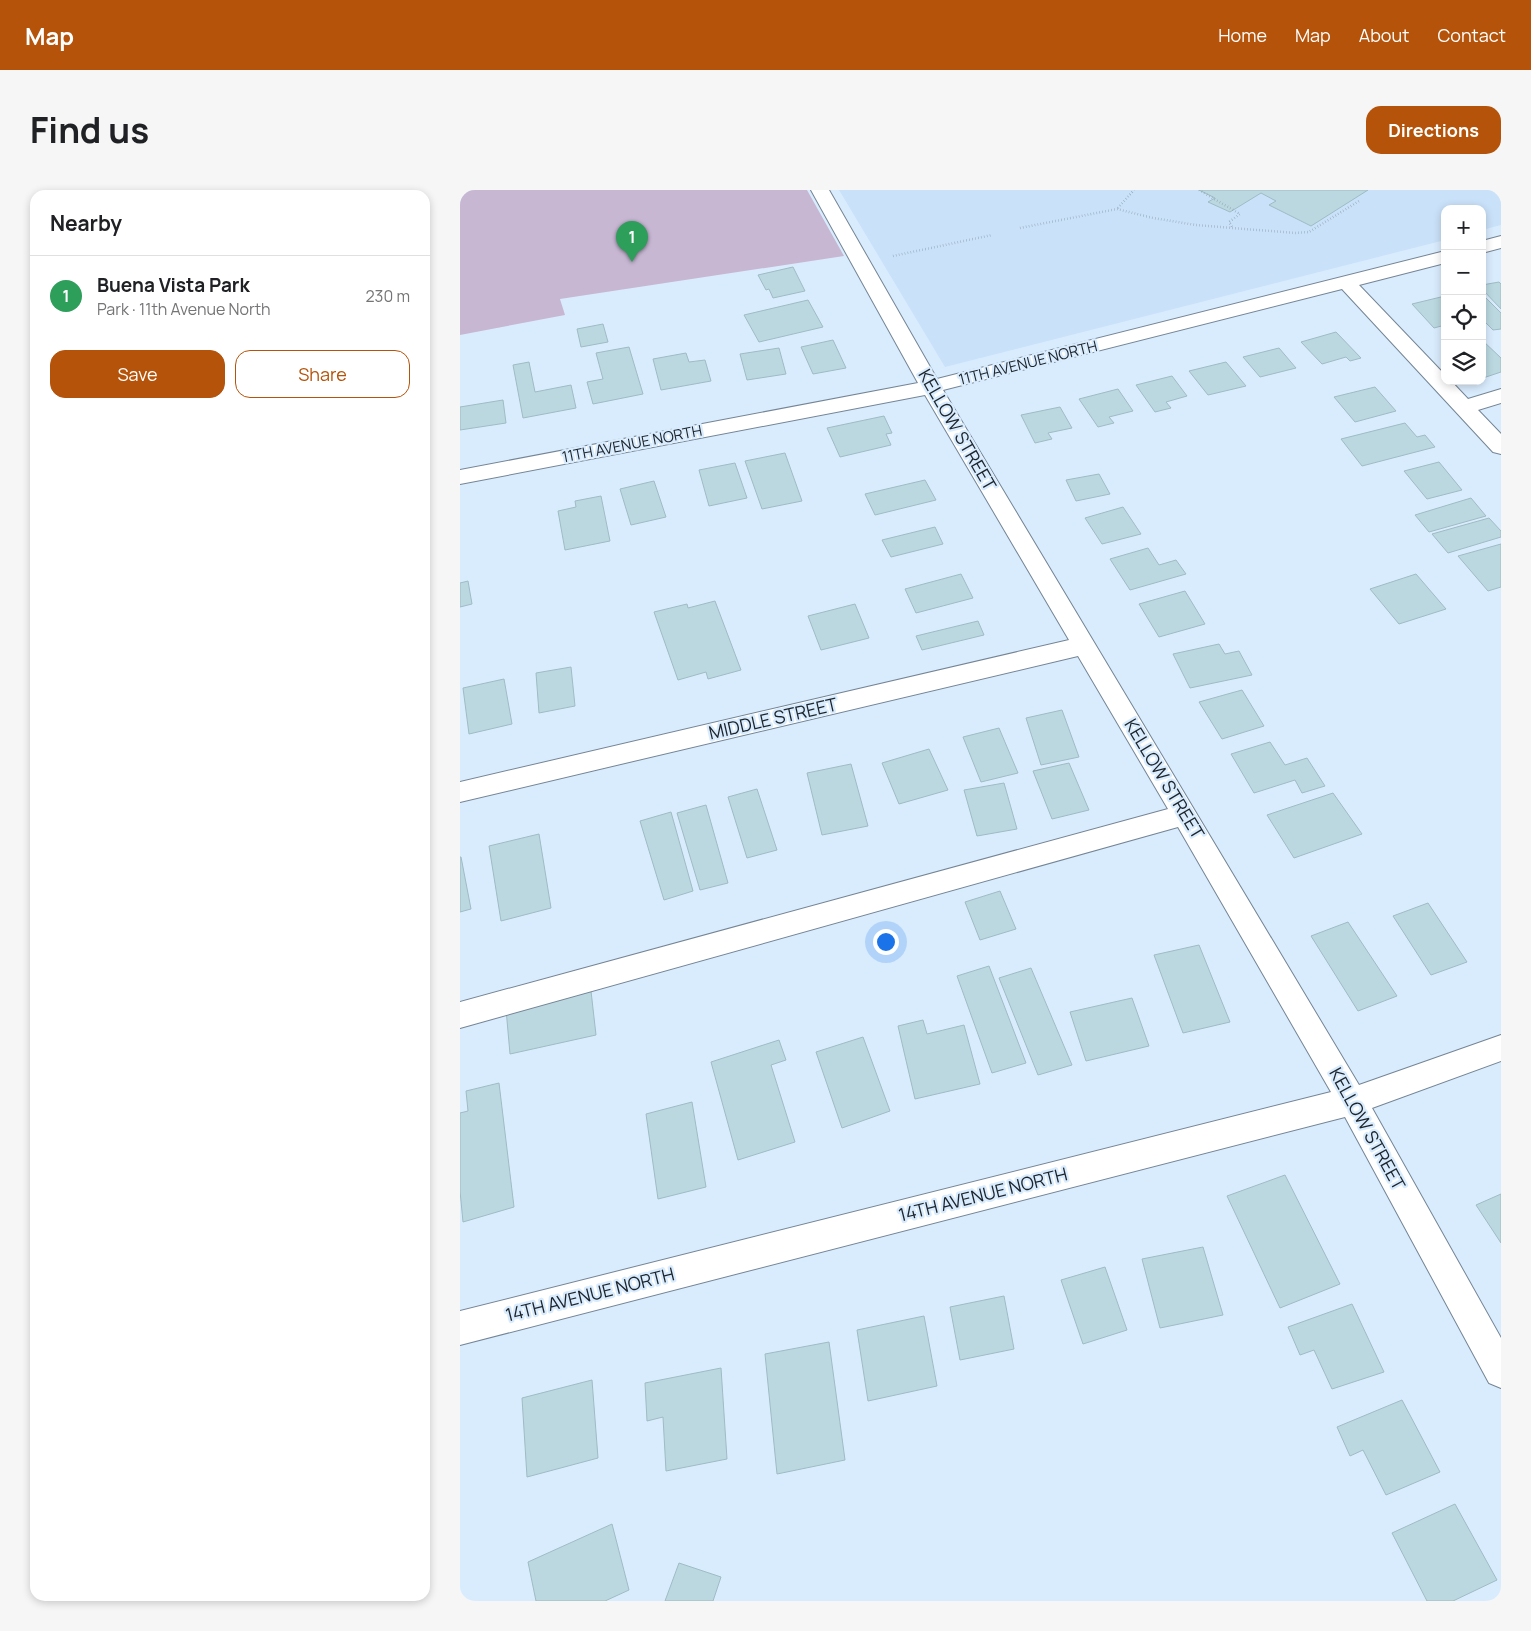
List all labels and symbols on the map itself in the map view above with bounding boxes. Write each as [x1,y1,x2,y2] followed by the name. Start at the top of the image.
[616,221,648,262] pin: 1
[956,335,1099,390] street label: 11TH AVENUE NORTH
[913,364,1002,495] street label: KELLOW STREET
[560,420,704,467] street label: 11TH AVENUE NORTH
[706,692,840,744] street label: MIDDLE STREET
[1119,714,1210,843] street label: KELLOW STREET
[873,929,899,955] your location
[1324,1063,1412,1194] street label: KELLOW STREET
[896,1161,1070,1227] street label: 14TH AVENUE NORTH
[503,1261,677,1327] street label: 14TH AVENUE NORTH

